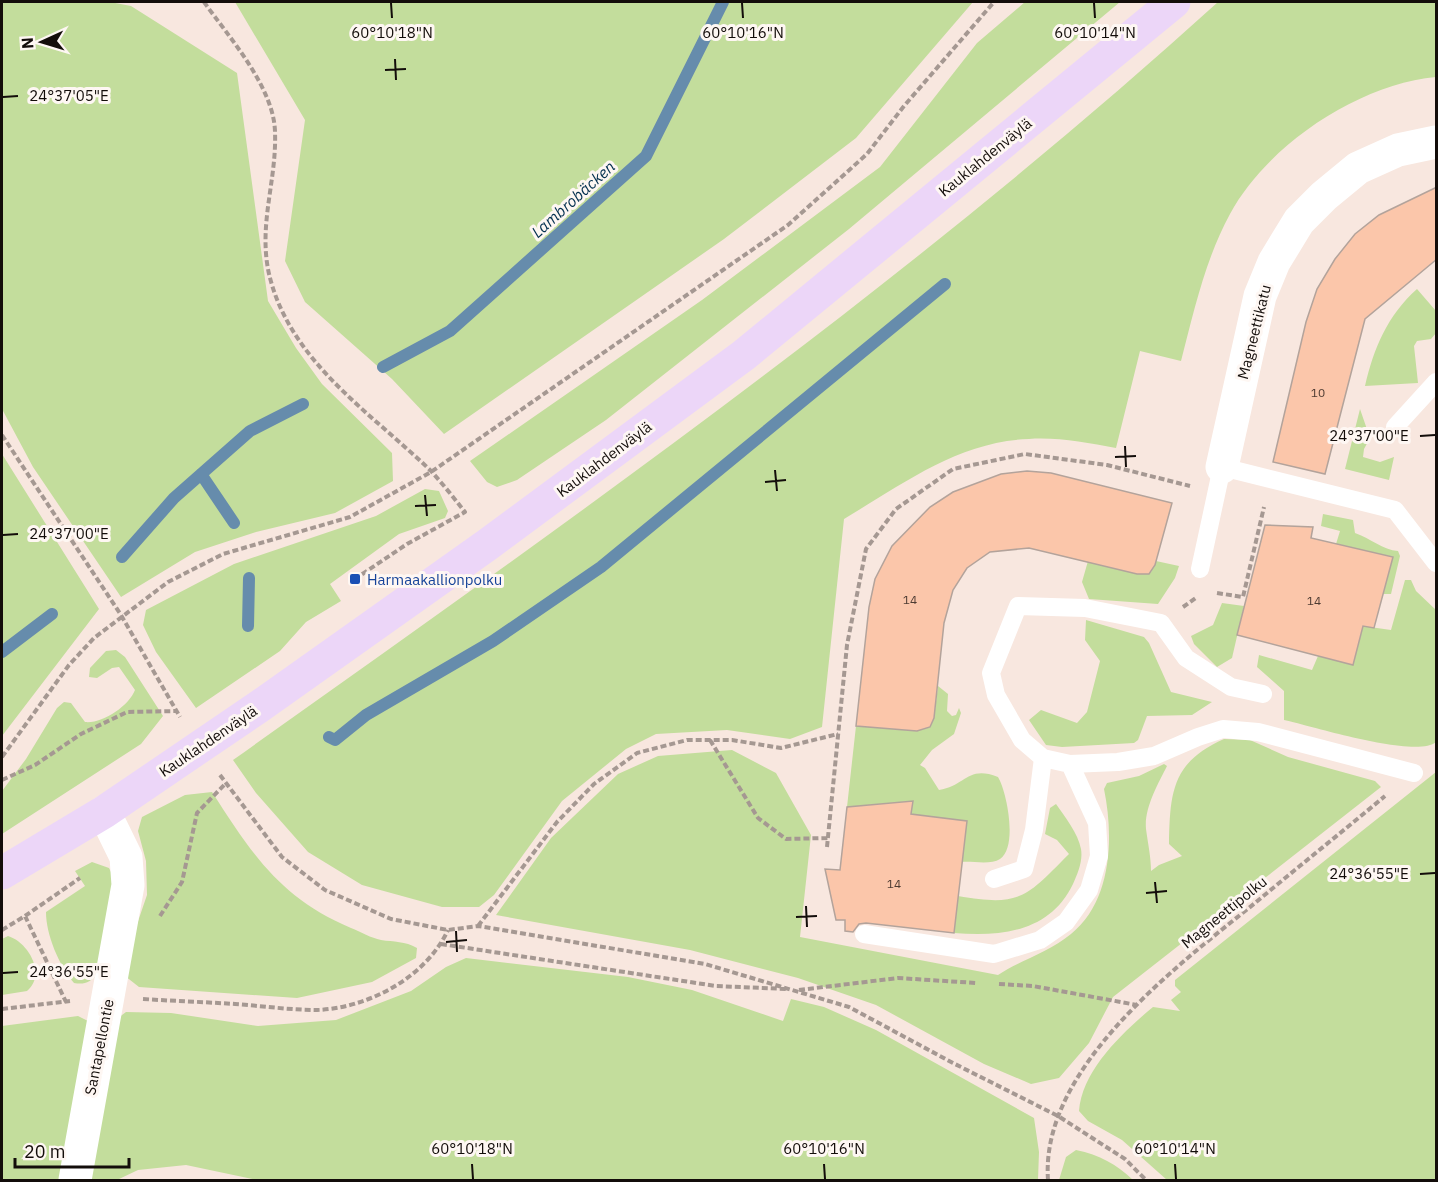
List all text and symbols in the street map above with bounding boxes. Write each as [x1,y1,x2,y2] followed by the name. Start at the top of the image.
[12,12,72,72] north arrow
[351,23,433,42] text: 60°10'18"N
[702,23,784,42] text: 60°10'16"N
[1054,23,1136,42] text: 60°10'14"N
[17,37,37,50] text: N
[29,86,109,105] text: 24°37'05"E
[935,114,1035,200] street label: Kauklahdenväylä
[527,156,619,242] water label: Lambrobäcken
[1233,283,1275,381] street label: Magneettikatu
[1311,385,1325,400] house number: 10
[553,417,655,501] street label: Kauklahdenväylä
[1329,426,1409,445] text: 24°37'00"E
[29,524,109,543] text: 24°37'00"E
[367,570,502,589] place label: Harmaakallionpolku
[348,572,362,586] marker: Harmaakallionpolku
[903,592,917,607] house number: 14
[1307,593,1321,608] house number: 14
[155,701,261,781] street label: Kauklahdenväylä
[1329,864,1409,883] text: 24°36'55"E
[1177,872,1271,952] street label: Magneettipolku
[887,876,901,891] house number: 14
[29,962,109,981] text: 24°36'55"E
[80,997,118,1097] street label: Santapellontie
[15,1131,129,1169] scale bar
[431,1139,513,1158] text: 60°10'18"N
[783,1139,865,1158] text: 60°10'16"N
[1134,1139,1216,1158] text: 60°10'14"N
[24,1140,66,1163] text: 20 m

